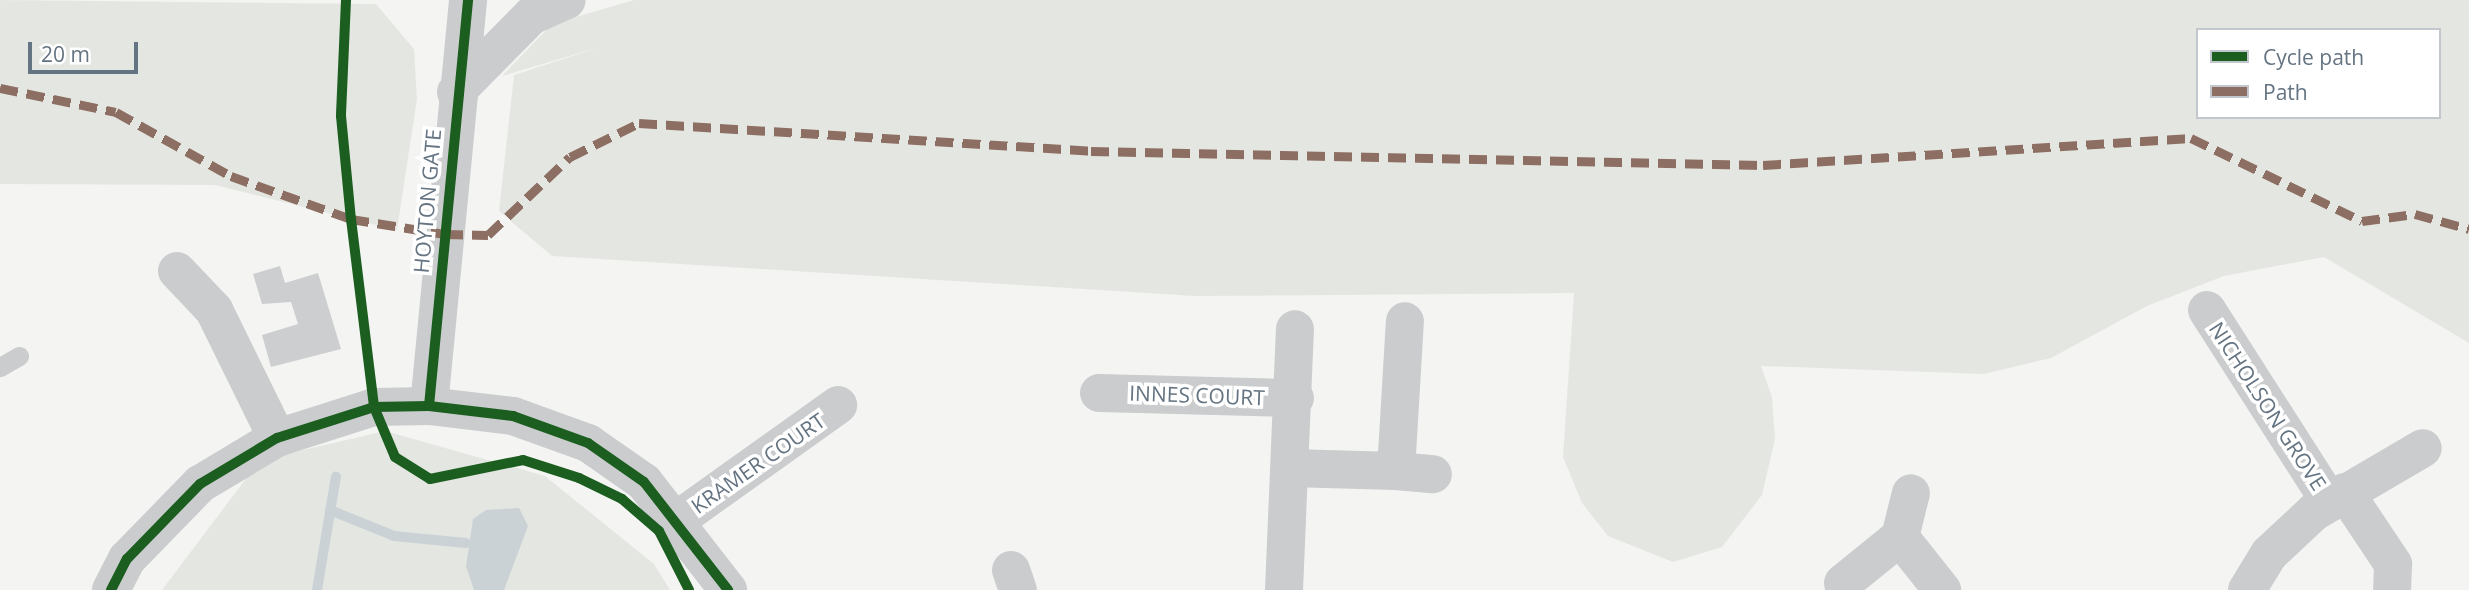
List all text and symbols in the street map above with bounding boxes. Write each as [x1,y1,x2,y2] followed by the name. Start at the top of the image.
[32,28,142,72] scale bar
[2196,28,2441,119] legend
[41,40,90,68] text: 20 m
[2263,43,2364,71] text: Cycle path
[2263,78,2308,106] text: Path
[408,128,446,274] street label: HOYTON GATE
[2204,317,2332,495] street label: NICHOLSON GROVE
[1129,380,1265,410] street label: INNES COURT
[686,408,830,518] street label: KRAMER COURT

